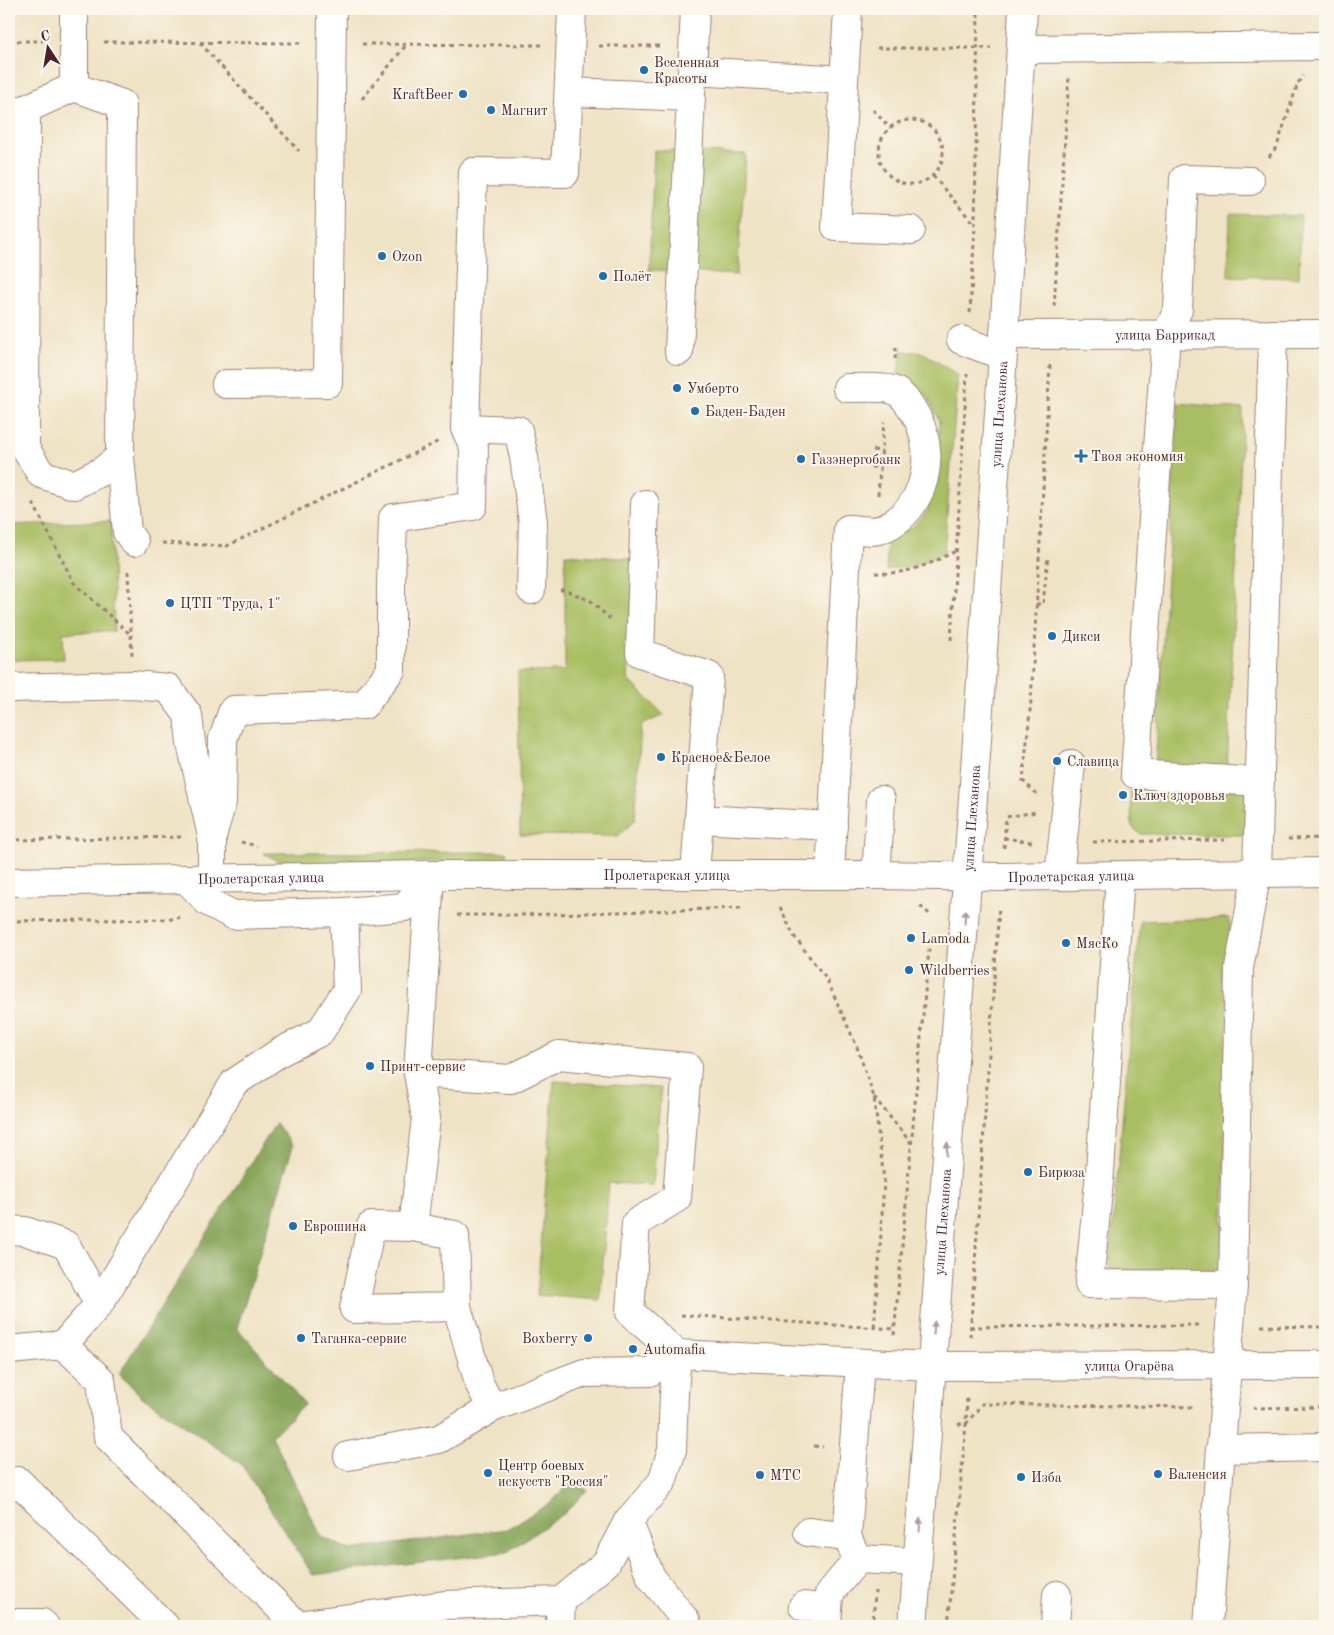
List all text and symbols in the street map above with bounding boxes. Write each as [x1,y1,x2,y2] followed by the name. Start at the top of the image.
[22,22,72,72] north arrow
[40,28,51,44] text: С
[654,56,719,86] place label: Вселенная Красоты
[638,64,650,76] marker: Вселенная Красоты
[392,88,453,102] place label: KraftBeer
[457,88,469,100] marker: KraftBeer
[485,104,497,116] marker: Магнит
[501,104,548,118] place label: Магнит
[376,250,388,262] marker: Ozon
[392,250,423,264] place label: Ozon
[597,270,609,282] marker: Полёт
[613,270,651,284] place label: Полёт
[1115,328,1215,343] street label: улица Баррикад
[989,360,1011,468] street label: улица Плеханова
[671,382,683,394] marker: Умберто
[687,382,739,396] place label: Умберто
[689,405,701,417] marker: Баден-Баден
[705,405,786,419] place label: Баден-Баден
[1075,450,1087,462] marker: Твоя экономия
[1091,450,1184,464] place label: Твоя экономия
[795,453,807,465] marker: Газэнергобанк
[811,453,901,467] place label: Газэнергобанк
[164,597,176,609] marker: ЦТП "Труда, 1"
[180,597,281,611] place label: ЦТП "Труда, 1"
[1046,630,1058,642] marker: Дикси
[1062,630,1101,644] place label: Дикси
[655,751,667,763] marker: Красное&Белое
[671,751,770,765] place label: Красное&Белое
[1051,755,1063,767] marker: Славица
[1067,755,1119,769] place label: Славица
[962,764,983,872] street label: улица Плеханова
[1117,789,1129,801] marker: Ключ здоровья
[1133,789,1225,803] place label: Ключ здоровья
[604,869,730,883] street label: Пролетарская улица
[1007,869,1134,885] street label: Пролетарская улица
[198,871,325,887] street label: Пролетарская улица
[961,909,969,925] one-way arrow
[905,932,917,944] marker: Lamoda
[921,932,970,946] place label: Lamoda
[1060,937,1072,949] marker: МясКо
[1076,937,1118,951] place label: МясКо
[903,964,915,976] marker: Wildberries
[919,964,990,978] place label: Wildberries
[364,1060,376,1072] marker: Принт-сервис
[380,1060,465,1074] place label: Принт-сервис
[944,1140,952,1156] one-way arrow
[1022,1166,1034,1178] marker: Бирюза
[1038,1166,1085,1180] place label: Бирюза
[932,1168,954,1276] street label: улица Плеханова
[287,1220,299,1232] marker: Еврошина
[303,1220,366,1234] place label: Еврошина
[931,1320,939,1336] one-way arrow
[295,1332,307,1344] marker: Таганка-сервис
[311,1332,407,1346] place label: Таганка-сервис
[522,1332,579,1346] place label: Boxberry
[582,1332,594,1344] marker: Boxberry
[627,1343,639,1355] marker: Automafia
[643,1343,705,1357] place label: Automafia
[1085,1359,1174,1374] street label: улица Огарёва
[498,1459,609,1489] place label: Центр боевых искусств "Россия"
[482,1467,494,1479] marker: Центр боевых искусств "Россия"
[1152,1468,1164,1480] marker: Валенсия
[1168,1468,1227,1482] place label: Валенсия
[754,1469,766,1481] marker: МТС
[770,1469,801,1483] place label: МТС
[1015,1471,1027,1483] marker: Изба
[1031,1471,1062,1485] place label: Изба
[916,1517,924,1533] one-way arrow

